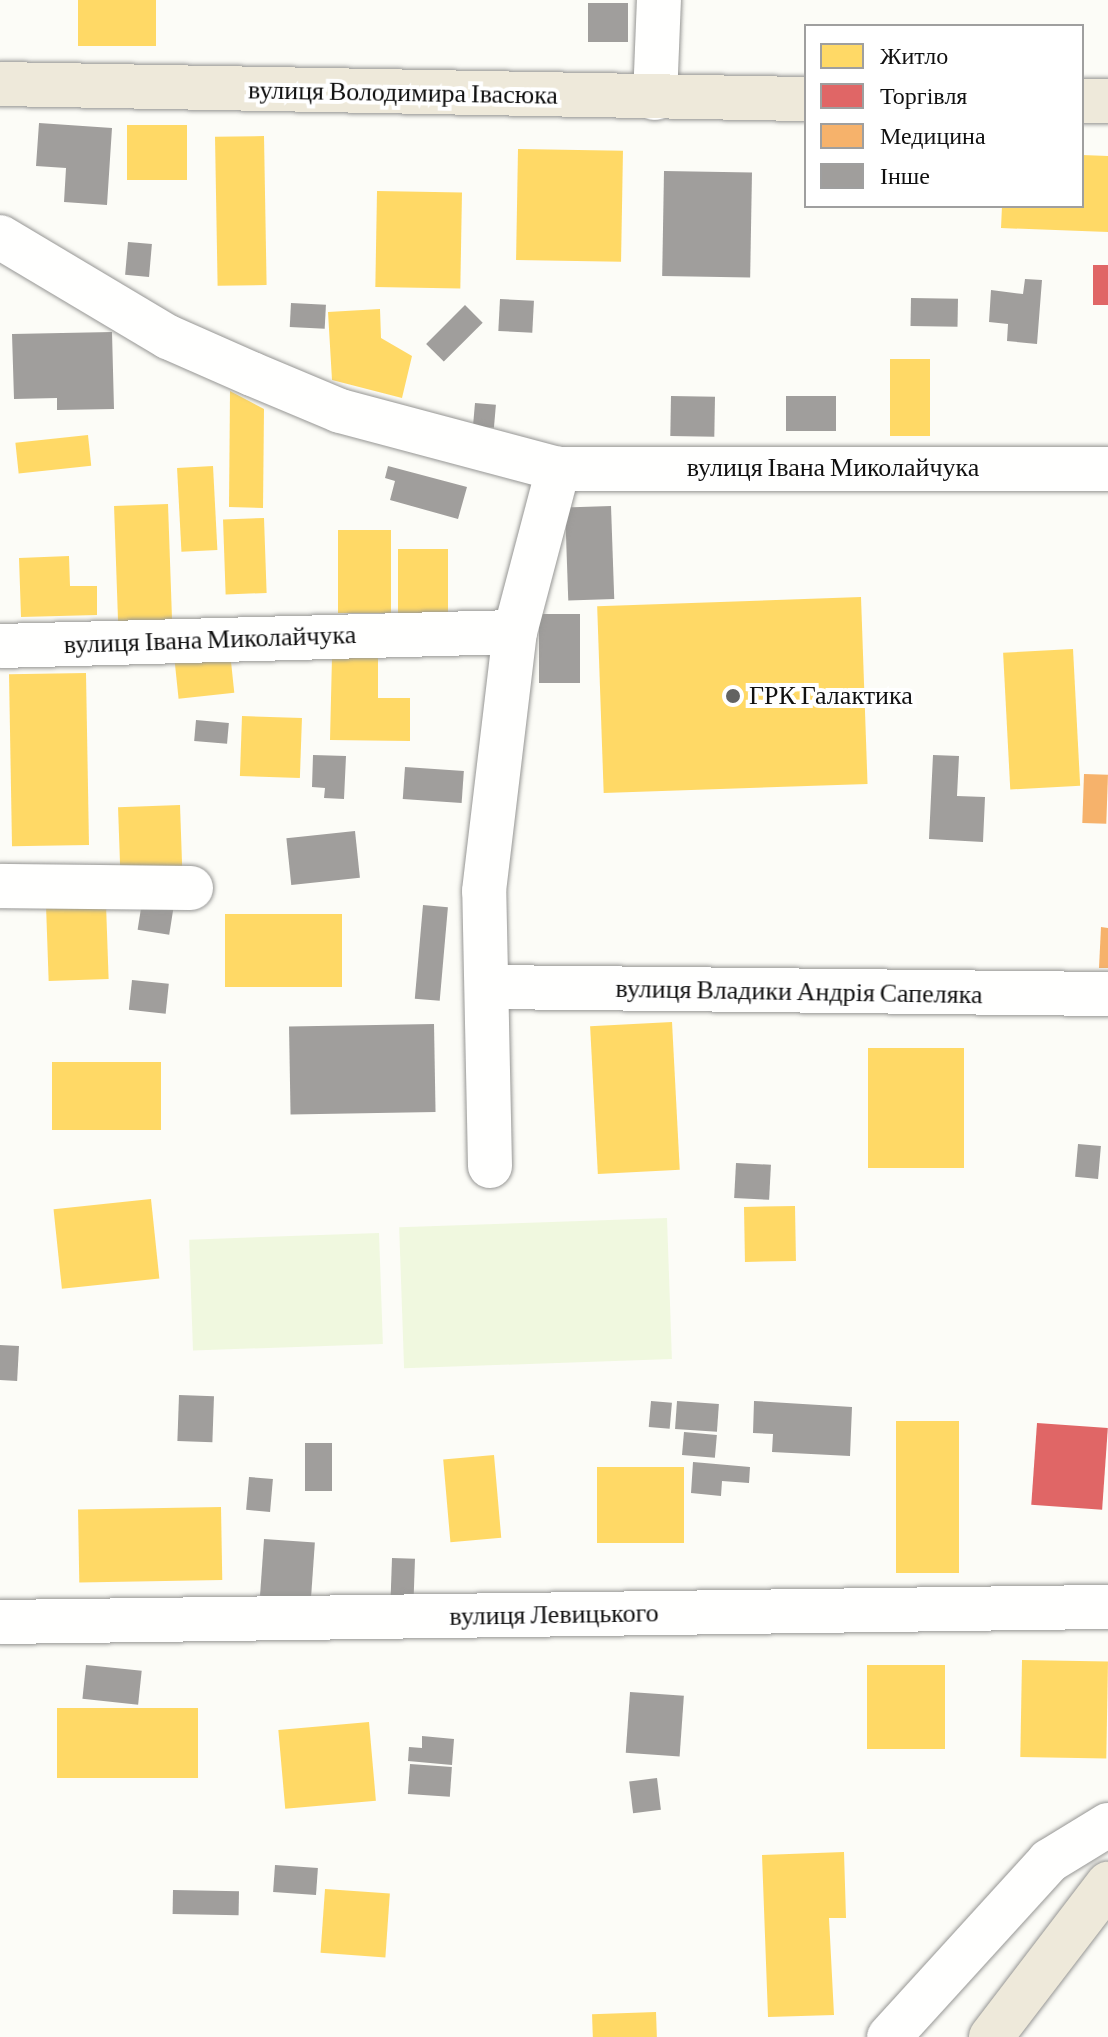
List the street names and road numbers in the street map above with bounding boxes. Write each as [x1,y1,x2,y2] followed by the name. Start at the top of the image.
[248,75,558,111] street label: вулиця Володимира Івасюка
[687,452,979,484] street label: вулиця Івана Миколайчука
[63,619,357,661] street label: вулиця Івана Миколайчука
[615,973,983,1011] street label: вулиця Владики Андрія Сапеляка
[449,1598,659,1632] street label: вулиця Левицького

